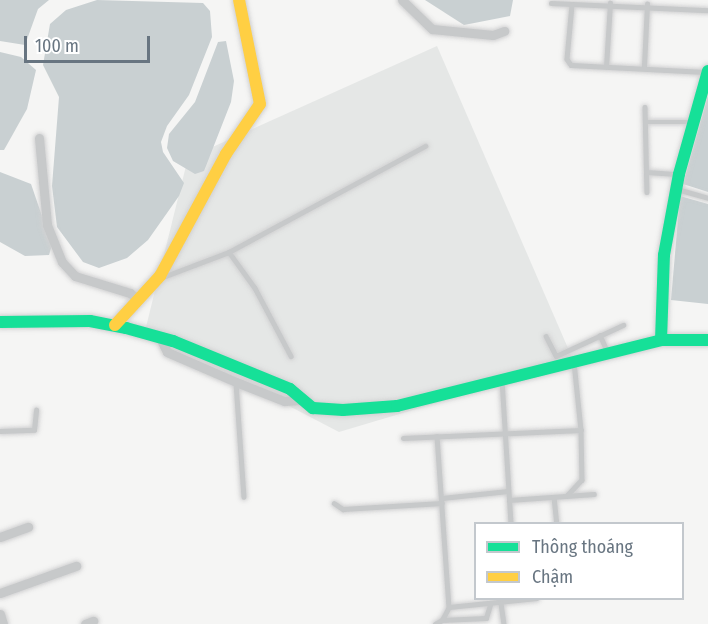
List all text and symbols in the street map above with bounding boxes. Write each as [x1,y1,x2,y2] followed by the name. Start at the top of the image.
[27,24,153,62] scale bar
[35,35,79,57] text: 100 m
[474,522,684,600] legend
[532,536,633,558] text: Thông thoáng
[532,566,573,588] text: Chậm

